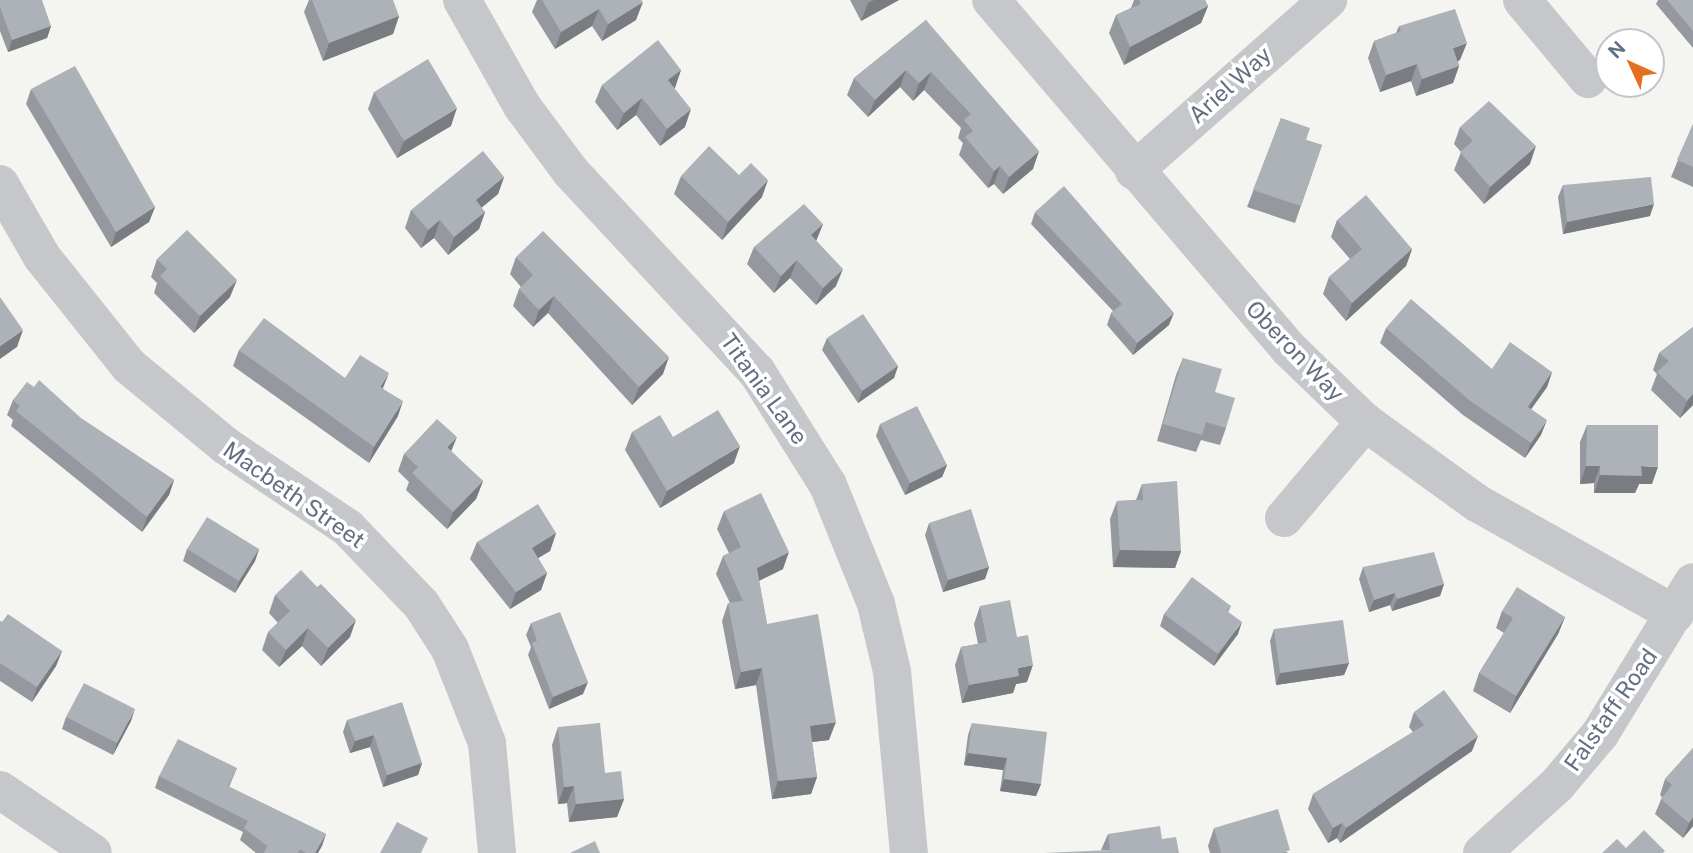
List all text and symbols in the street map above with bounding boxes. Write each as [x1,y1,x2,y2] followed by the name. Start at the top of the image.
[1595,28,1665,98] north arrow
[1604,37,1630,63] text: N
[1183,41,1277,129] street label: Ariel Way
[1240,295,1350,407] street label: Oberon Way
[715,328,813,450] street label: Titania Lane
[218,436,370,554] street label: Macbeth Street
[1559,643,1663,777] street label: Falstaff Road

